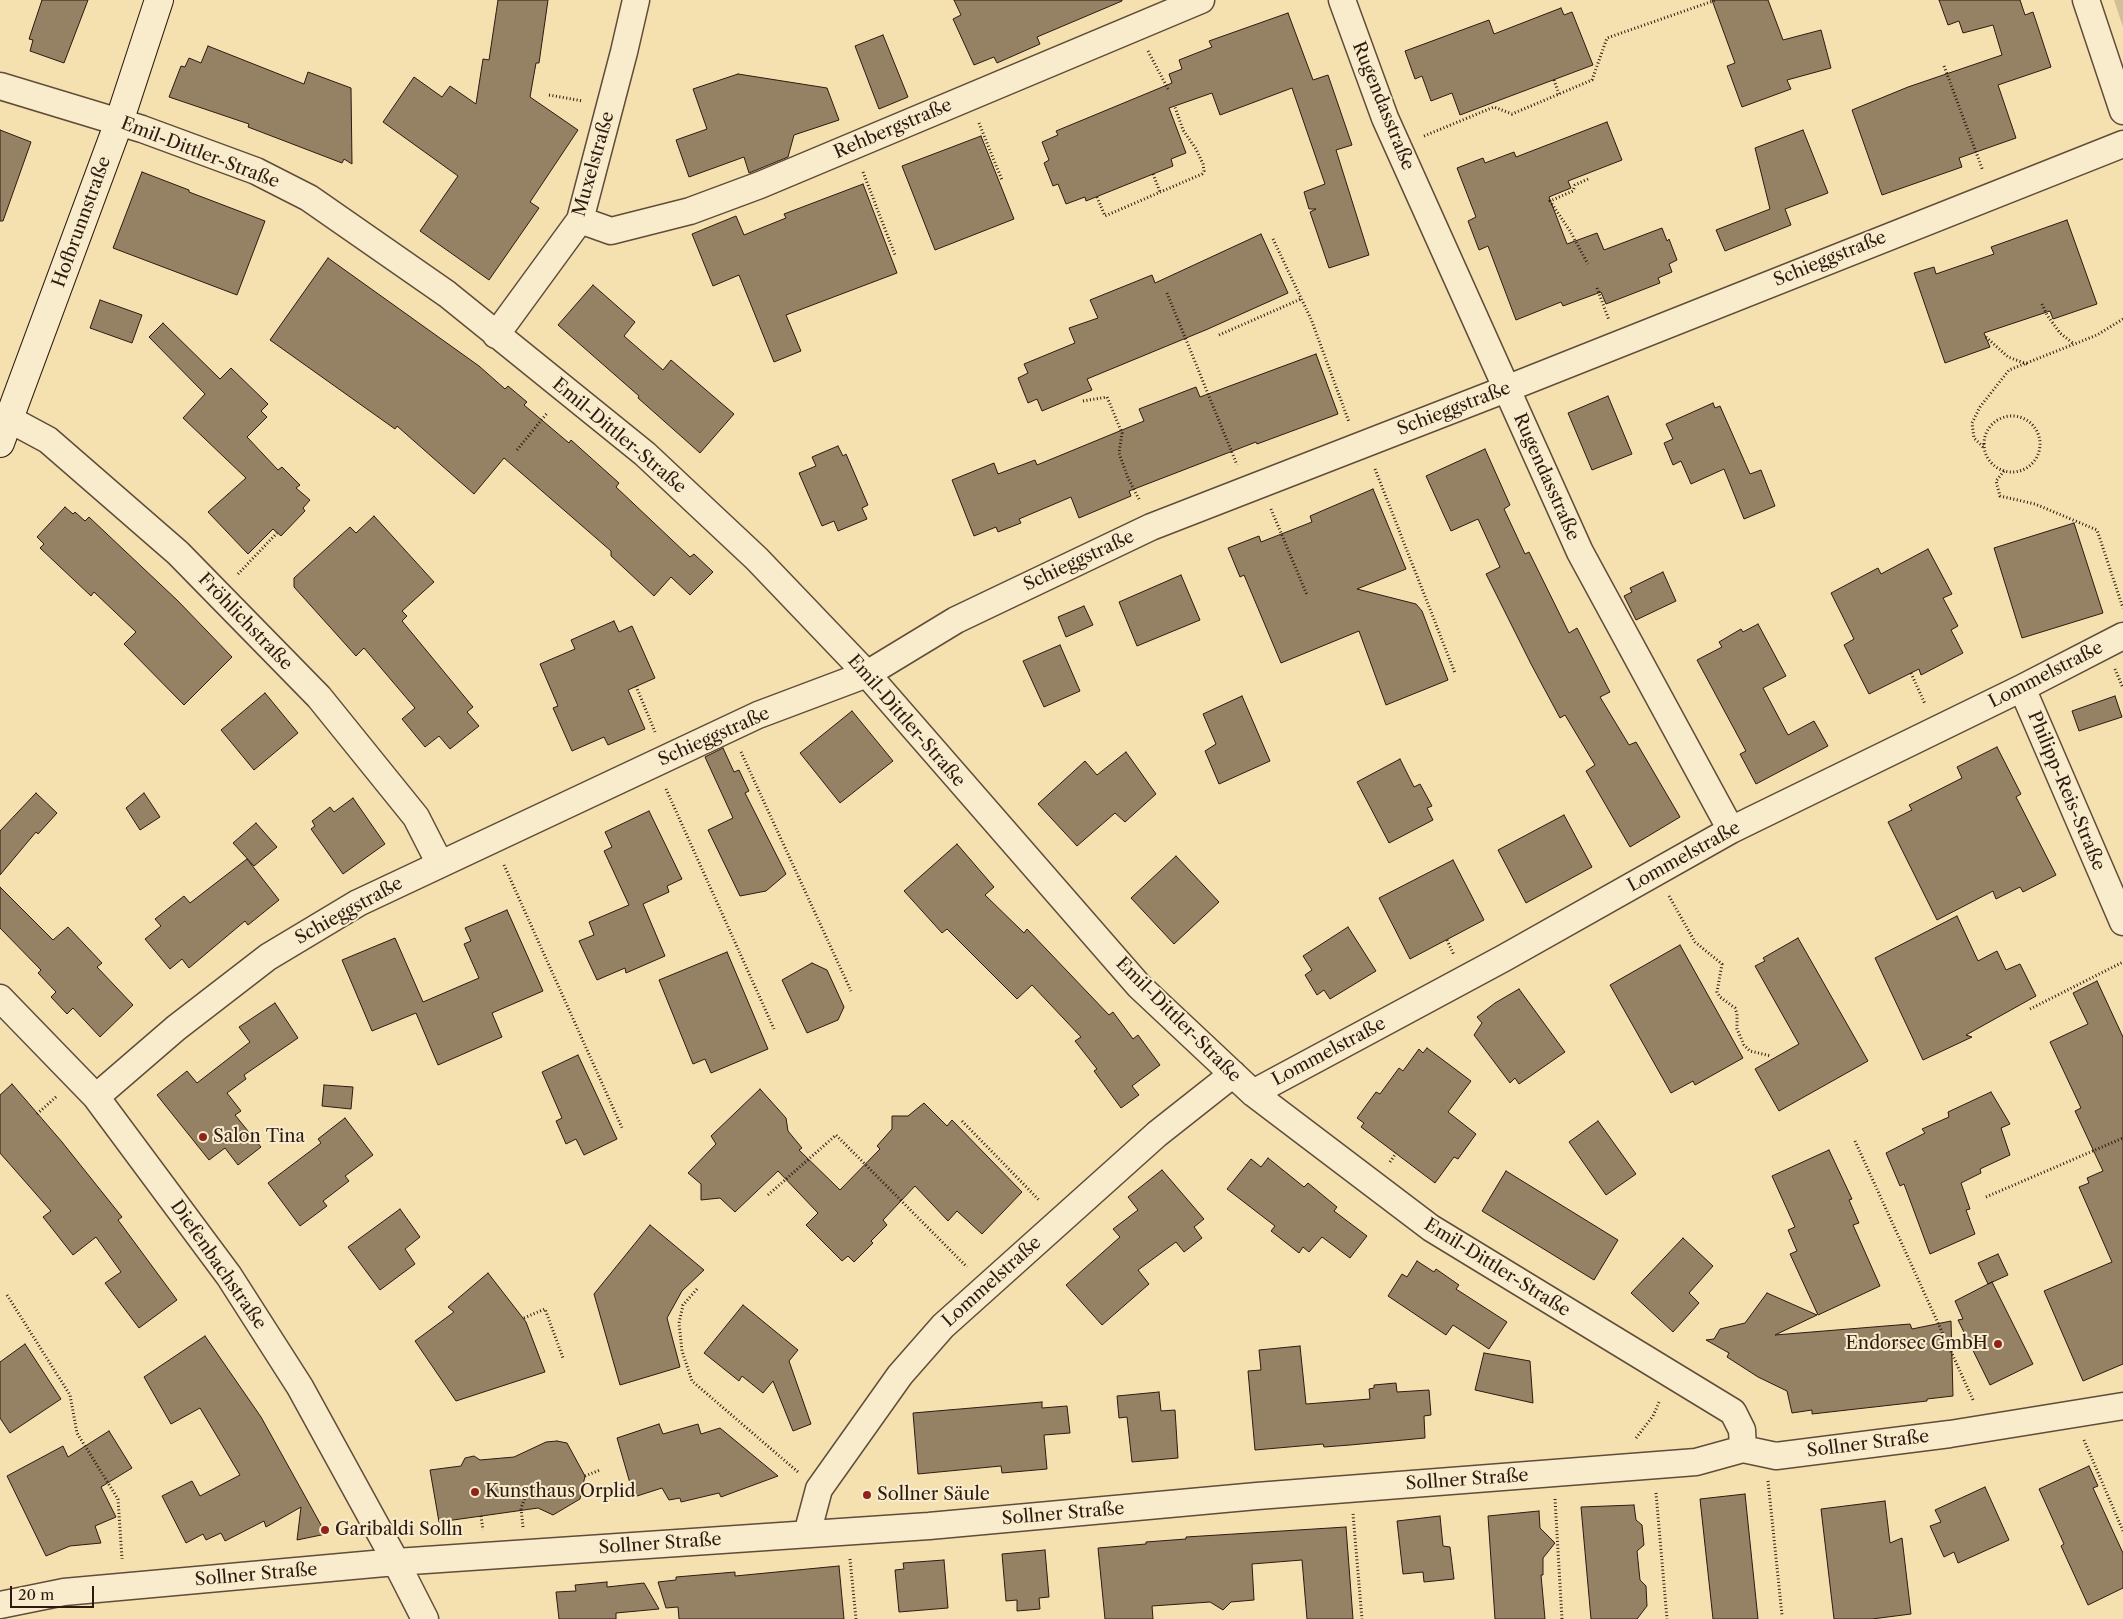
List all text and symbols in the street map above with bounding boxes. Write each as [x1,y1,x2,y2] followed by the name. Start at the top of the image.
[1347,38,1419,174] street label: Rugendasstraße
[831,94,955,164] street label: Rehbergstraße
[569,109,619,219] street label: Muxelstraße
[118,113,282,193] street label: Emil-Dittler-Straße
[48,154,116,290] street label: Hofbrunnstraße
[1770,227,1890,291] street label: Schieggstraße
[548,374,690,498] street label: Emil-Dittler-Straße
[1394,377,1514,441] street label: Schieggstraße
[1508,410,1584,544] street label: Rugendasstraße
[1020,526,1138,596] street label: Schieggstraße
[193,569,297,675] street label: Fröhlichstraße
[1985,637,2107,713] street label: Lommelstraße
[843,650,969,792] street label: Emil-Dittler-Straße
[655,703,773,771] street label: Schieggstraße
[2023,708,2109,874] street label: Philipp-Reis-Straße
[1624,817,1744,897] street label: Lommelstraße
[291,873,407,949] street label: Schieggstraße
[1111,953,1245,1087] street label: Emil-Dittler-Straße
[1269,1013,1389,1091] street label: Lommelstraße
[213,1126,305,1148] place label: Salon Tina
[197,1131,209,1143] marker: Salon Tina
[165,1196,271,1334] street label: Diefenbachstraße
[1420,1214,1574,1322] street label: Emil-Dittler-Straße
[938,1232,1046,1332] street label: Lommelstraße
[1845,1333,1988,1355] place label: Endorsec GmbH
[1992,1338,2004,1350] marker: Endorsec GmbH
[1806,1426,1930,1462] street label: Sollner Straße
[1405,1465,1529,1495] street label: Sollner Straße
[485,1481,635,1503] place label: Kunsthaus Orplid
[877,1484,990,1506] place label: Sollner Säule
[469,1486,481,1498] marker: Kunsthaus Orplid
[861,1489,873,1501] marker: Sollner Säule
[1001,1498,1125,1530] street label: Sollner Straße
[335,1519,463,1541] place label: Garibaldi Solln
[319,1524,331,1536] marker: Garibaldi Solln
[598,1529,722,1559] street label: Sollner Straße
[194,1559,318,1591] street label: Sollner Straße
[12,1576,96,1608] scale bar
[18,1585,54,1604] text: 20 m

